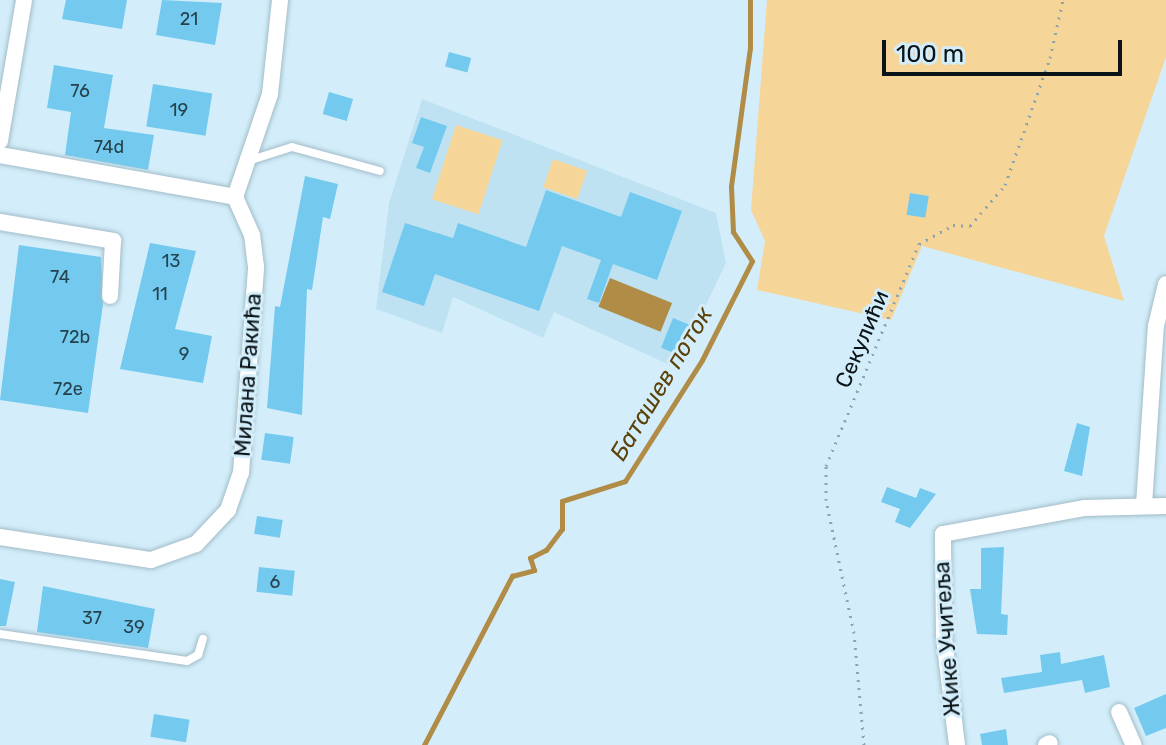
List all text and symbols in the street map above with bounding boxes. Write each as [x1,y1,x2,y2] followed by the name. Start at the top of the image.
[180,8,198,30] house number: 21
[886,24,1126,74] scale bar
[896,40,964,68] text: 100 m
[70,80,90,102] house number: 76
[170,99,188,121] house number: 19
[94,136,124,158] house number: 74d
[162,250,180,272] house number: 13
[50,266,70,288] house number: 74
[152,283,168,305] house number: 11
[830,286,894,392] street label: Секулићи
[229,292,267,458] street label: Милана Ракића
[605,302,719,466] water label: Баташев поток
[60,326,90,348] house number: 72b
[179,343,189,365] house number: 9
[53,378,83,400] house number: 72e
[928,561,966,717] street label: Жике Учитеља
[270,571,280,593] house number: 6
[82,607,102,629] house number: 37
[123,616,145,638] house number: 39

